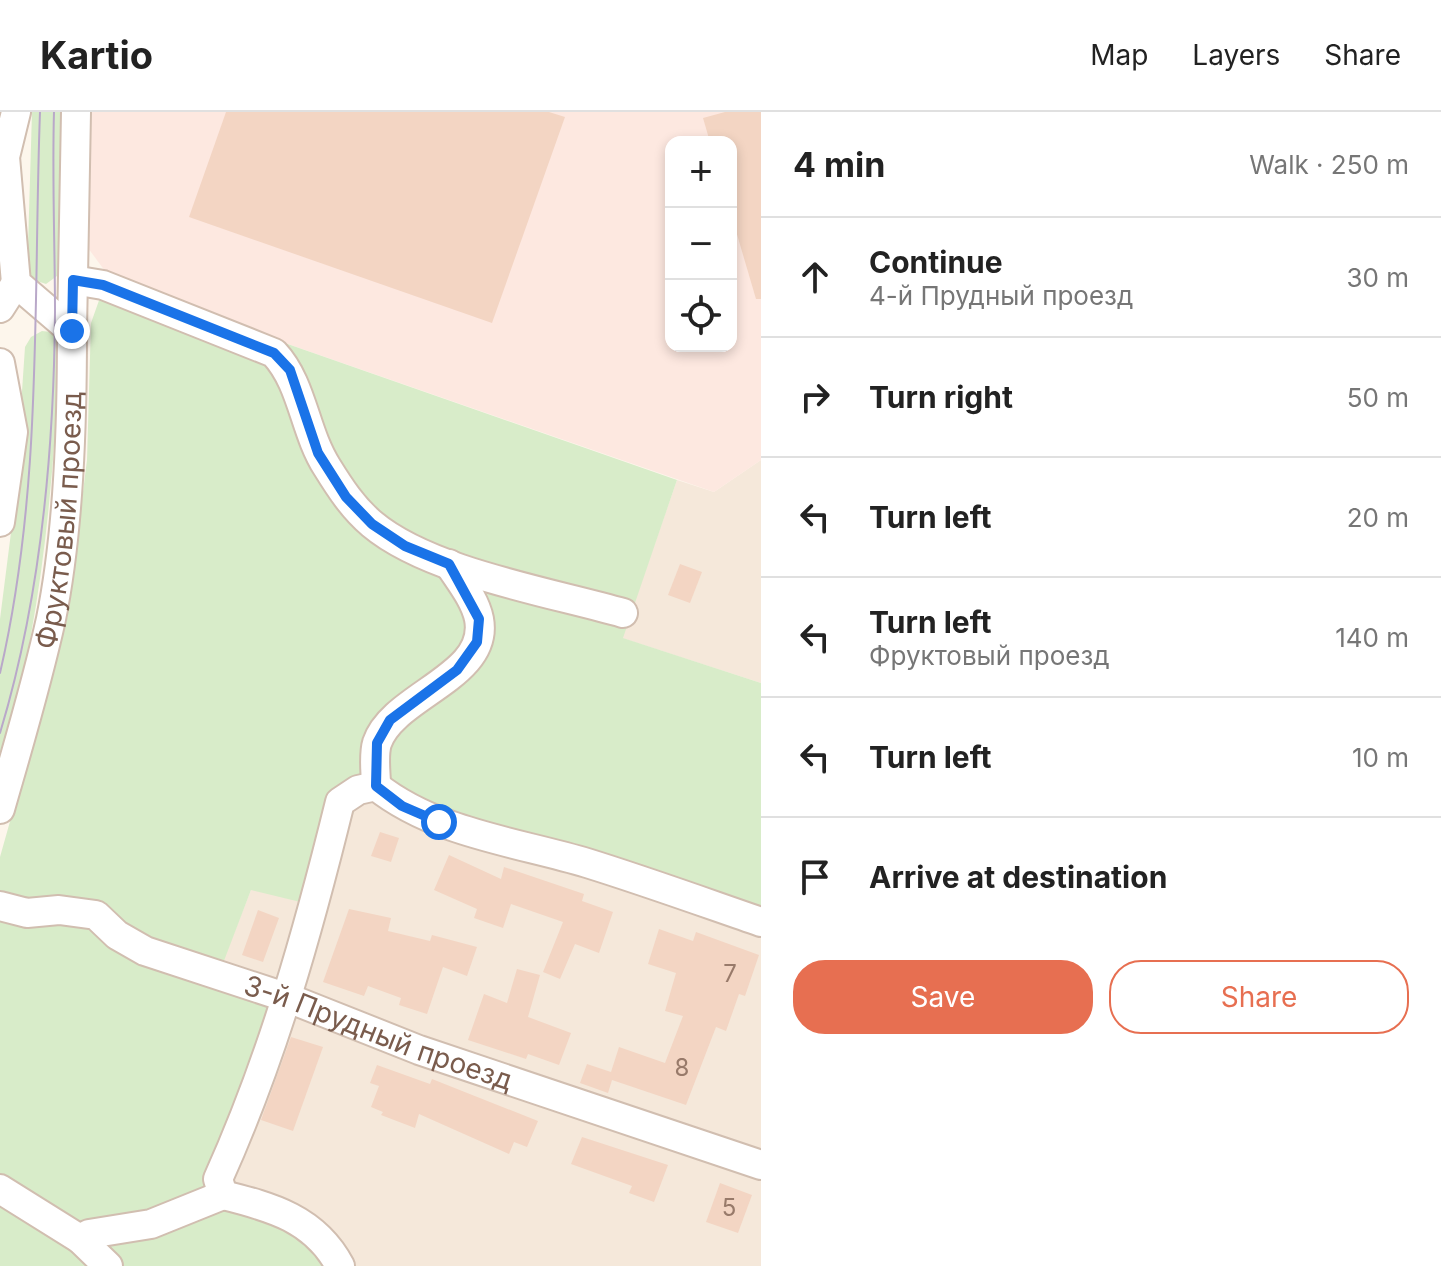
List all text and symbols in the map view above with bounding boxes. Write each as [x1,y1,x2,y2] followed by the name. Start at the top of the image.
[40,32,153,78] text: Kartio
[1090,38,1148,72] text: Map
[1192,38,1280,72] text: Layers
[1324,38,1401,72] text: Share
[665,136,737,352] map controls
[665,136,737,208] button: +
[793,144,885,185] text: 4 min
[1249,149,1409,180] text: Walk · 250 m
[665,208,737,280] button: −
[869,244,1003,280] text: Continue
[793,255,837,299] icon: ahead
[1346,262,1409,293] text: 30 m
[665,280,737,352] button: locate
[869,280,1133,311] text: 4-й Прудный проезд
[54,313,90,349] route end
[793,375,837,419] icon: right
[869,379,1013,415] text: Turn right
[1347,382,1409,413] text: 50 m
[28,391,88,652] street label: Фруктовый проезд
[793,495,837,539] icon: left
[869,499,991,535] text: Turn left
[1347,502,1409,533] text: 20 m
[869,604,991,640] text: Turn left
[793,615,837,659] icon: left
[1335,622,1409,653] text: 140 m
[869,640,1110,671] text: Фруктовый проезд
[793,735,837,779] icon: left
[869,739,991,775] text: Turn left
[1352,742,1409,773] text: 10 m
[421,804,457,840] route start
[793,855,837,899] icon: arrive
[869,859,1167,895] text: Arrive at destination
[723,959,737,988] house number: 7
[793,960,1093,1034] button: Save
[1109,960,1409,1034] button: Share
[240,968,517,1097] street label: 3-й Прудный проезд
[675,1053,689,1082] house number: 8
[722,1193,736,1222] house number: 5

